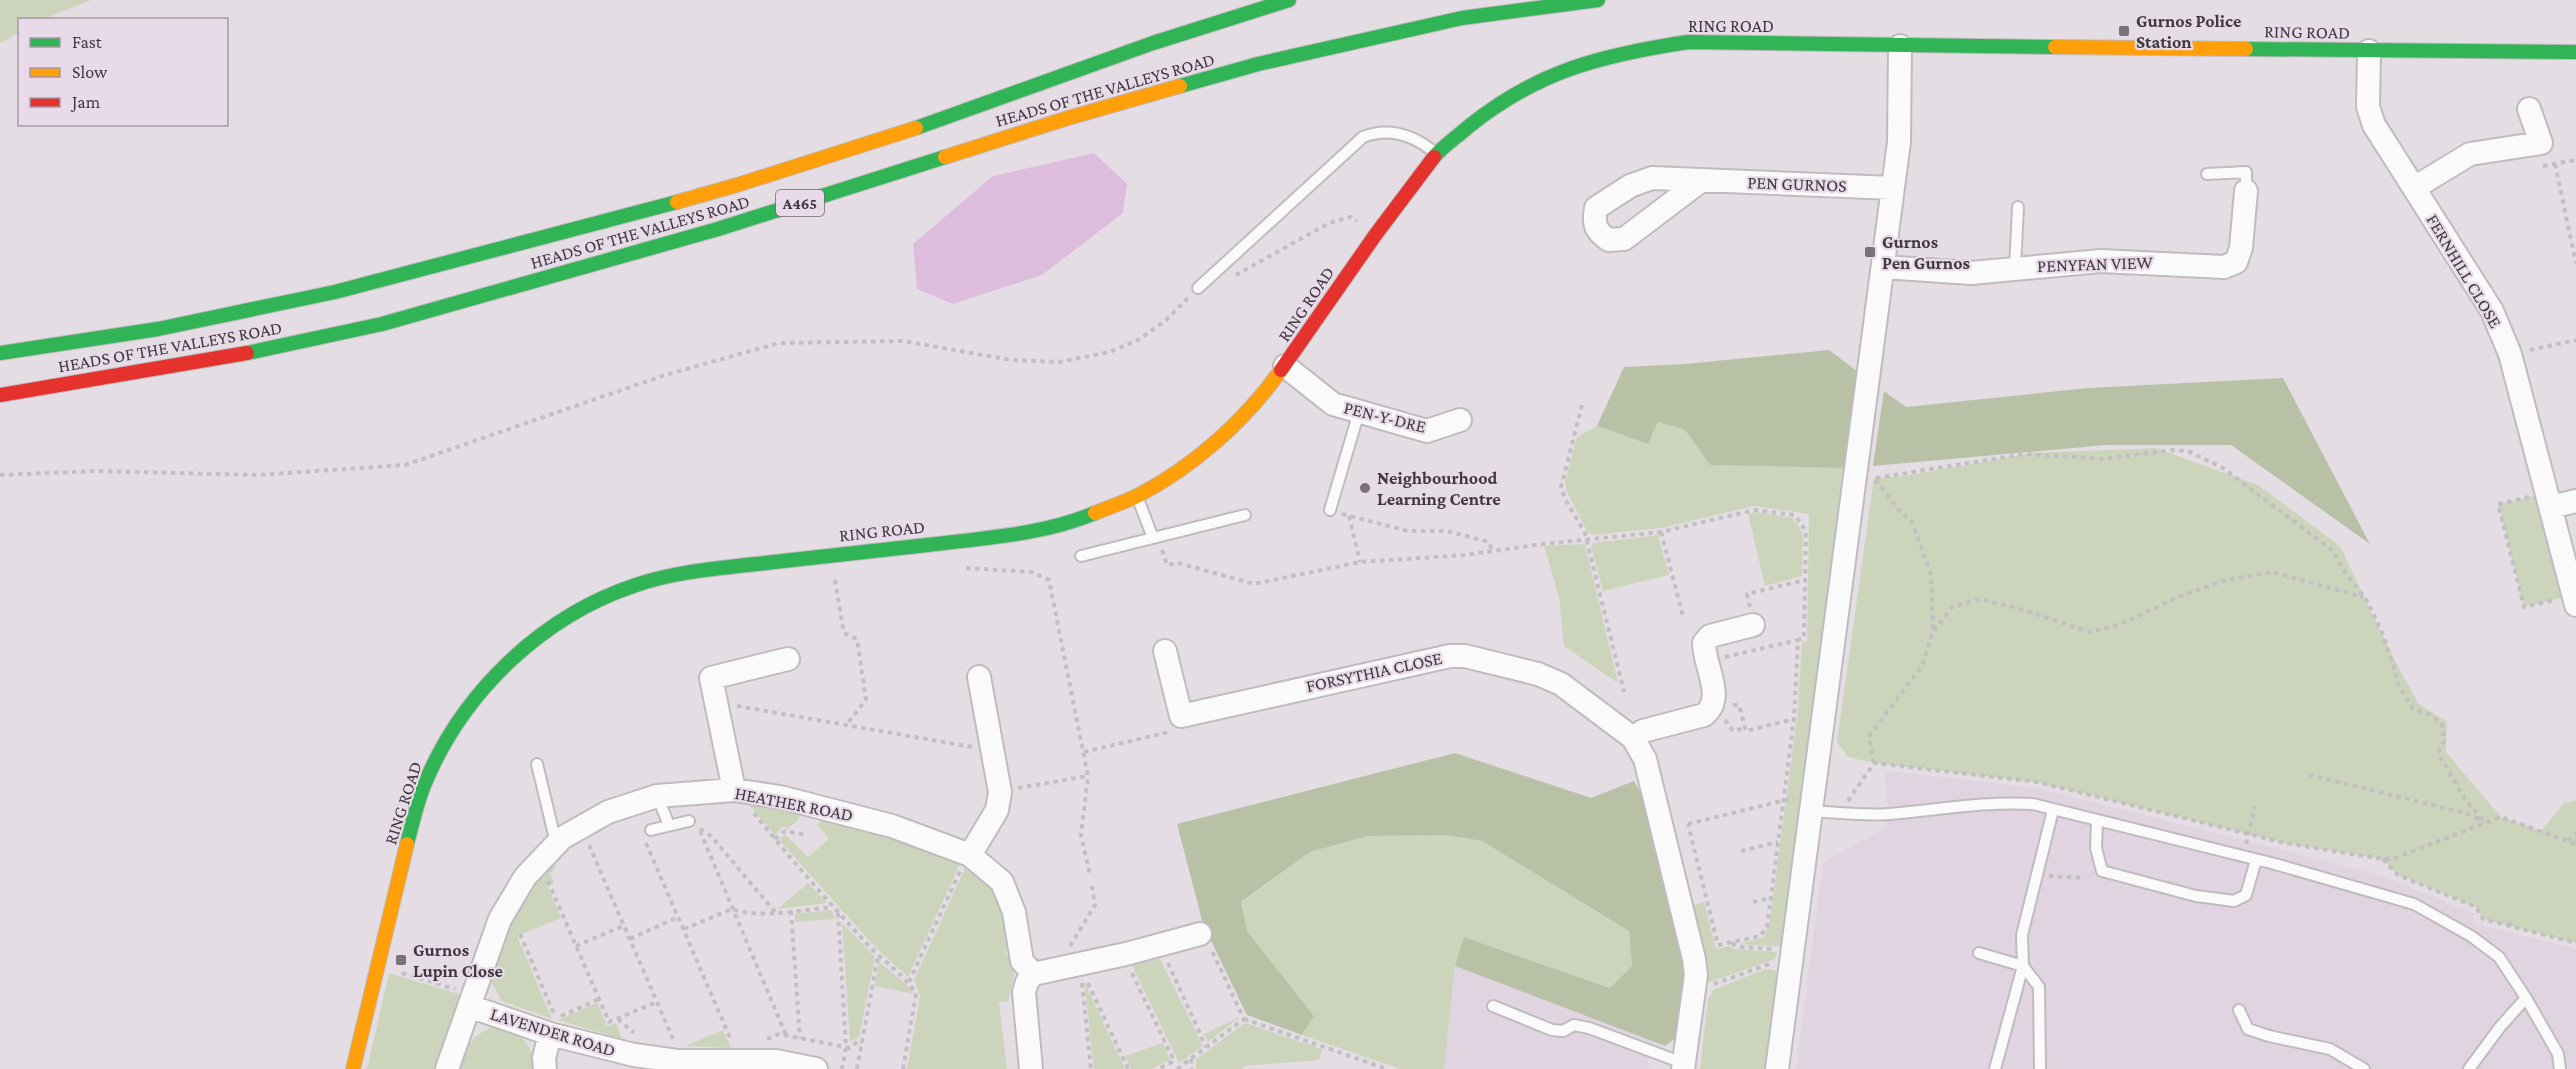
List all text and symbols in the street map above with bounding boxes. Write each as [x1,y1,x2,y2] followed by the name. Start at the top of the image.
[2136,11,2241,52] place label: Gurnos Police Station
[1688,16,1774,36] street label: RING ROAD
[18,18,228,126] legend
[2264,21,2350,43] street label: RING ROAD
[2117,24,2131,38] marker: Gurnos Police Station
[72,32,103,52] text: Fast
[993,49,1217,131] street label: HEADS OF THE VALLEYS ROAD
[72,62,108,82] text: Slow
[70,92,101,112] text: Jam
[1747,172,1847,196] street label: PEN GURNOS
[776,190,824,216] road number: A465
[528,191,752,273] street label: HEADS OF THE VALLEYS ROAD
[2422,211,2506,332] street label: FERNHILL CLOSE
[1882,232,1970,273] place label: Gurnos Pen Gurnos
[1863,245,1877,259] marker: Gurnos Pen Gurnos
[2037,252,2154,276] street label: PENYFAN VIEW
[1274,263,1338,345] street label: RING ROAD
[56,317,284,377] street label: HEADS OF THE VALLEYS ROAD
[1342,397,1428,437] street label: PEN-Y-DRE
[1377,468,1501,509] place label: Neighbourhood Learning Centre
[1358,481,1372,495] marker: Neighbourhood Learning Centre
[838,517,926,545] street label: RING ROAD
[1304,648,1444,696] street label: FORSYTHIA CLOSE
[380,759,426,847] street label: RING ROAD
[733,783,855,825] street label: HEATHER ROAD
[413,940,503,981] place label: Gurnos Lupin Close
[394,953,408,967] marker: Gurnos Lupin Close
[488,1003,618,1061] street label: LAVENDER ROAD

